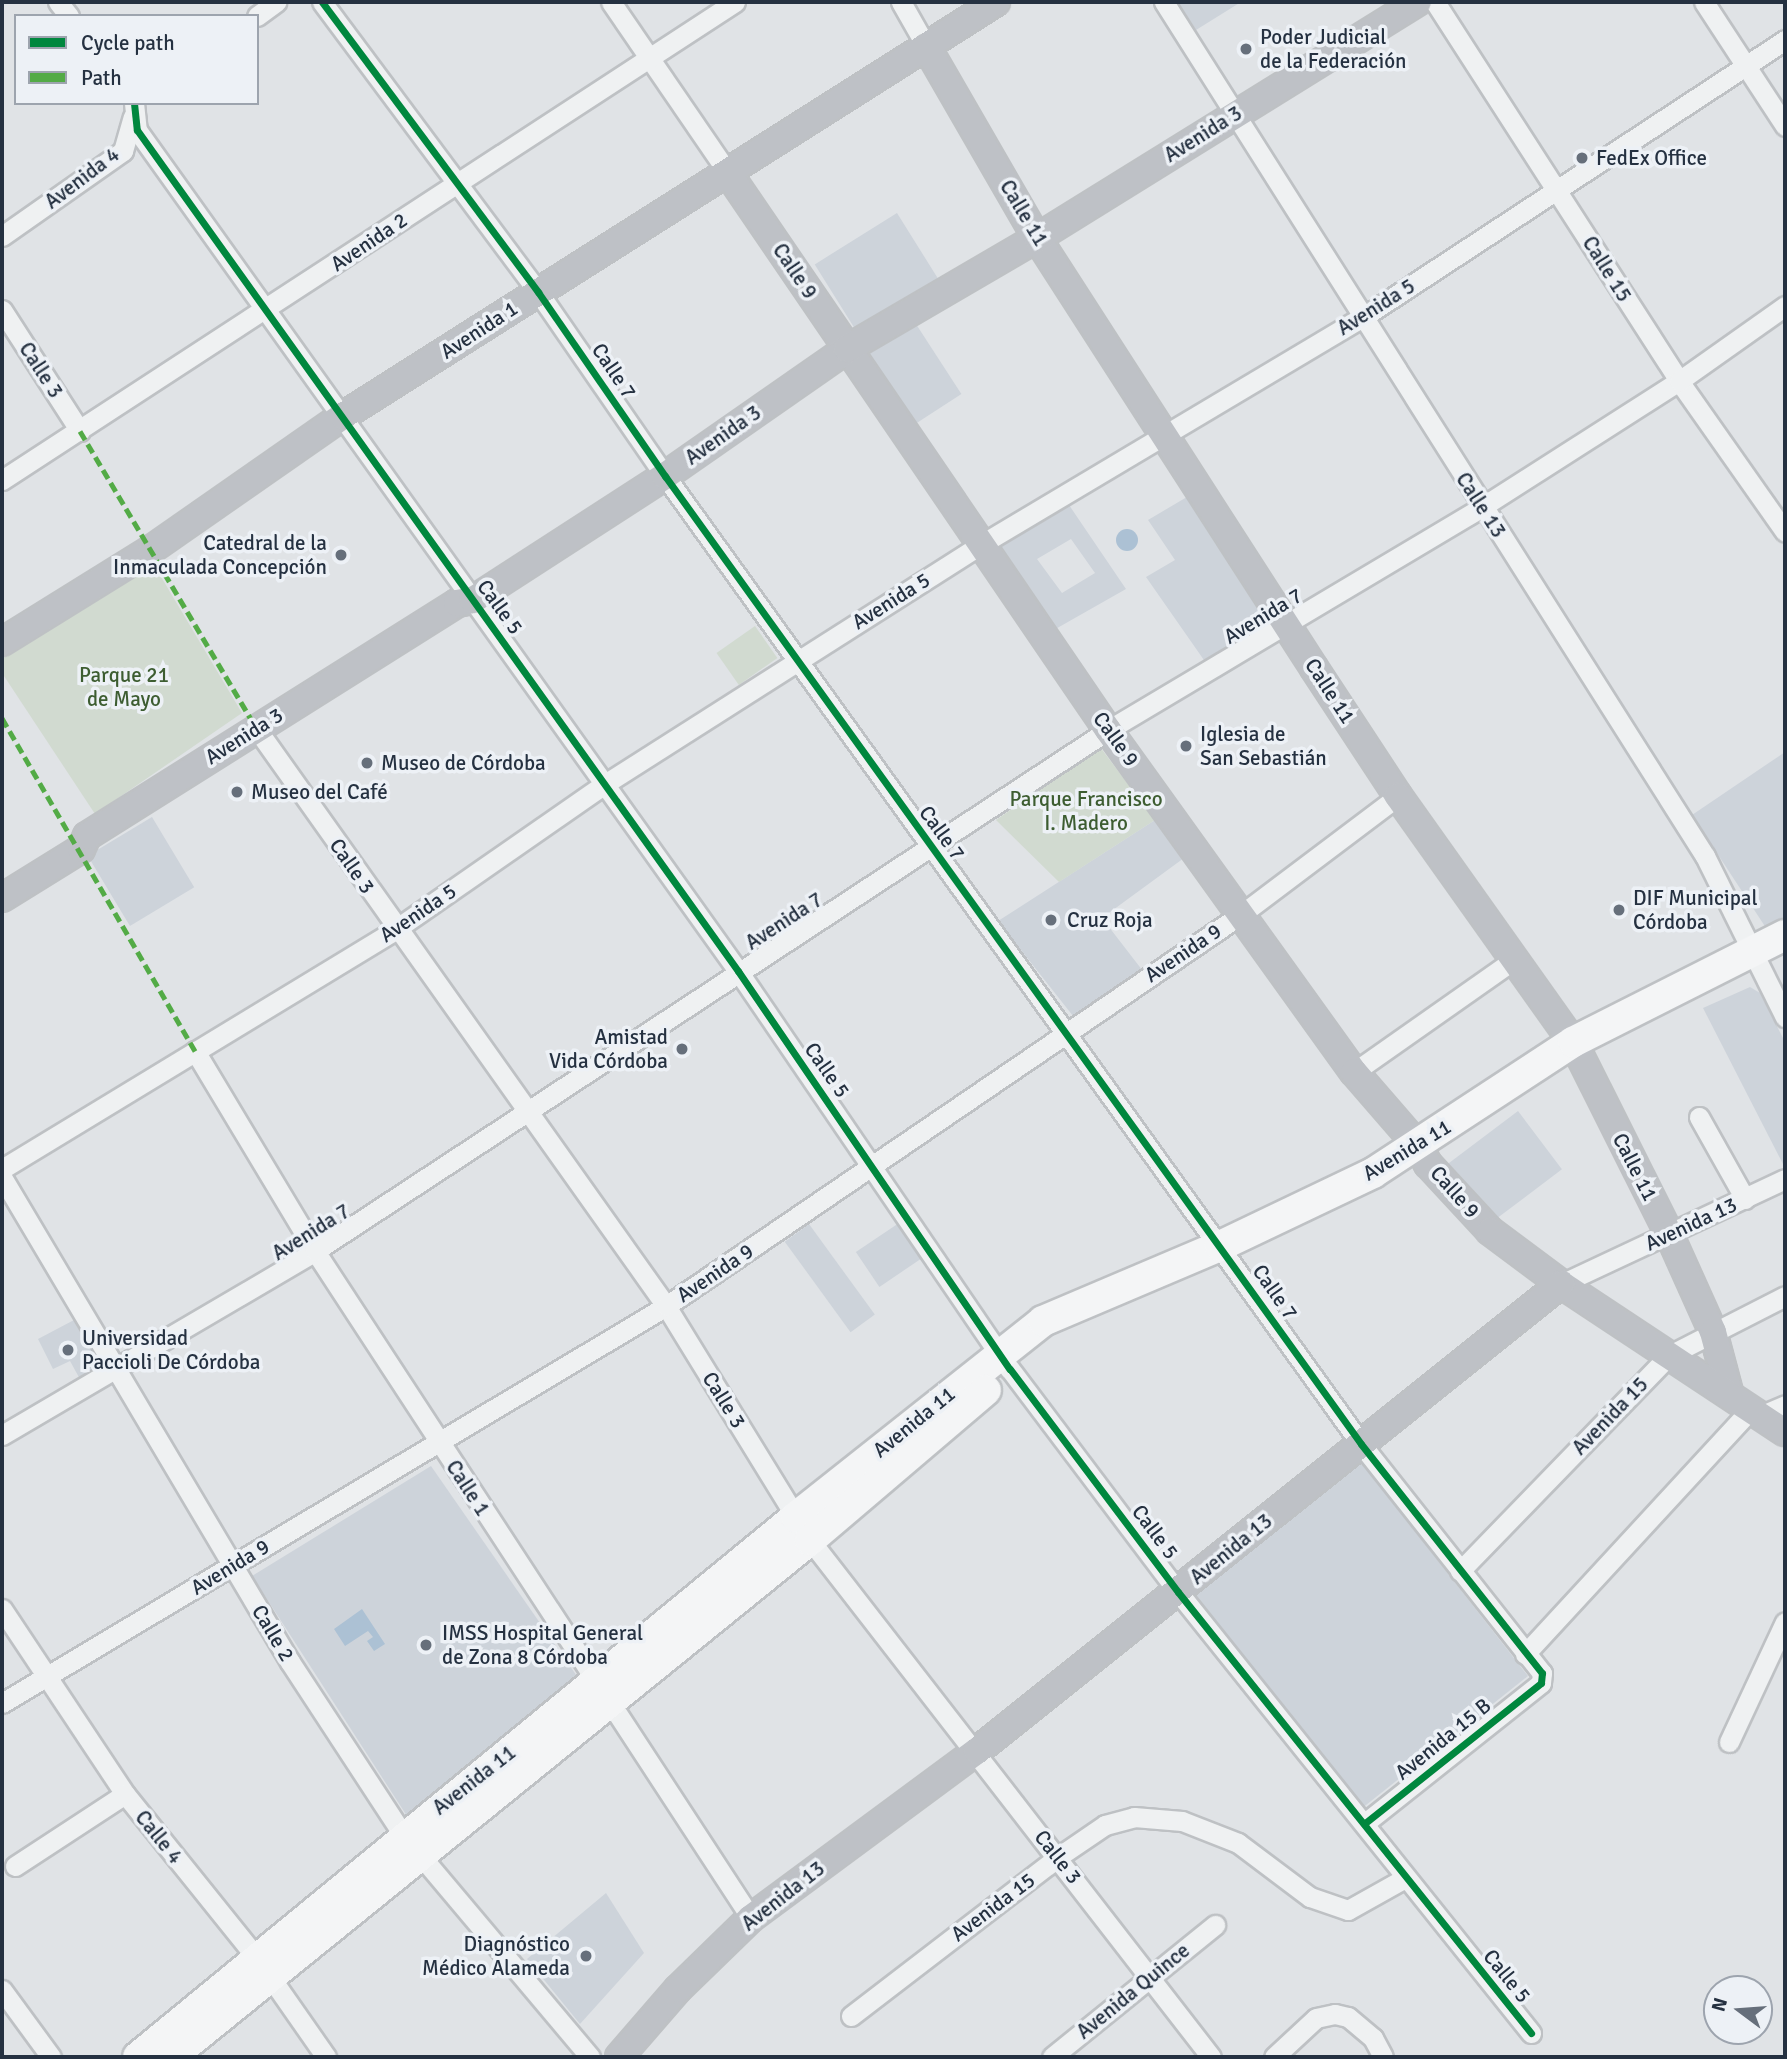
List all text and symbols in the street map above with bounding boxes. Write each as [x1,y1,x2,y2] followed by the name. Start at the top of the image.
[14,14,259,105] legend
[1260,24,1407,74] place label: Poder Judicial de la Federación
[81,30,175,56] text: Cycle path
[1238,41,1254,57] marker: Poder Judicial de la Federación
[81,65,122,91] text: Path
[1159,100,1247,168] street label: Avenida 3
[40,142,124,214] street label: Avenida 4
[1596,145,1707,171] place label: FedEx Office
[1574,150,1590,166] marker: FedEx Office
[994,175,1054,251] street label: Calle 11
[326,207,412,277] street label: Avenida 2
[1577,231,1637,307] street label: Calle 15
[767,238,823,304] street label: Calle 9
[1332,273,1420,341] street label: Avenida 5
[436,296,522,364] street label: Avenida 1
[14,337,68,403] street label: Calle 3
[586,338,642,404] street label: Calle 7
[680,400,766,470] street label: Avenida 3
[1451,468,1511,542] street label: Calle 13
[113,530,327,580] place label: Catedral de la Inmaculada Concepción
[333,547,349,563] marker: Catedral de la Inmaculada Concepción
[847,567,935,635] street label: Avenida 5
[472,575,528,639] street label: Calle 5
[1219,583,1307,649] street label: Avenida 7
[1300,654,1360,728] street label: Calle 11
[79,662,169,712] park label: Parque 21 de Mayo
[200,702,288,770] street label: Avenida 3
[1088,707,1144,771] street label: Calle 9
[1200,721,1327,771] place label: Iglesia de San Sebastián
[1178,738,1194,754] marker: Iglesia de San Sebastián
[381,750,546,776] place label: Museo de Córdoba
[359,755,375,771] marker: Museo de Córdoba
[251,779,388,805] place label: Museo del Café
[229,784,245,800] marker: Museo del Café
[1009,786,1163,836] park label: Parque Francisco I. Madero
[914,801,970,865] street label: Calle 7
[324,834,380,898] street label: Calle 3
[375,878,461,948] street label: Avenida 5
[1633,885,1758,935] place label: DIF Municipal Córdoba
[741,887,827,955] street label: Avenida 7
[1611,902,1627,918] marker: DIF Municipal Córdoba
[1067,907,1153,933] place label: Cruz Roja
[1041,910,1061,930] marker: Cruz Roja
[1140,918,1226,988] street label: Avenida 9
[549,1024,668,1074] place label: Amistad Vida Córdoba
[799,1038,855,1102] street label: Calle 5
[674,1041,690,1057] marker: Amistad Vida Córdoba
[1358,1114,1456,1186] street label: Avenida 11
[1607,1129,1663,1205] street label: Calle 11
[1425,1161,1485,1223] street label: Calle 9
[1641,1192,1741,1256] street label: Avenida 13
[267,1198,355,1266] street label: Avenida 7
[672,1238,758,1308] street label: Avenida 9
[1247,1260,1303,1324] street label: Calle 7
[82,1325,260,1375] place label: Universidad Paccioli De Córdoba
[60,1342,76,1358] marker: Universidad Paccioli De Córdoba
[697,1367,751,1433] street label: Calle 3
[1567,1372,1653,1460] street label: Avenida 15
[868,1381,960,1463] street label: Avenida 11
[441,1455,495,1521] street label: Calle 1
[1126,1500,1184,1564] street label: Calle 5
[1185,1508,1277,1590] street label: Avenida 13
[186,1534,274,1600] street label: Avenida 9
[246,1600,300,1666] street label: Calle 2
[442,1620,643,1670] place label: IMSS Hospital General de Zona 8 Córdoba
[416,1635,436,1655] marker: IMSS Hospital General de Zona 8 Córdoba
[1390,1693,1496,1785] street label: Avenida 15 B
[427,1740,521,1820] street label: Avenida 11
[130,1805,188,1869] street label: Calle 4
[1029,1825,1087,1889] street label: Calle 3
[736,1856,830,1936] street label: Avenida 13
[946,1867,1040,1947] street label: Avenida 15
[422,1931,570,1981] place label: Diagnóstico Médico Alameda
[1071,1938,1195,2044] street label: Avenida Quince
[1478,1944,1536,2008] street label: Calle 5
[576,1946,596,1966] marker: Diagnóstico Médico Alameda
[1703,1975,1773,2045] north arrow
[1706,1995,1733,2014] text: N

